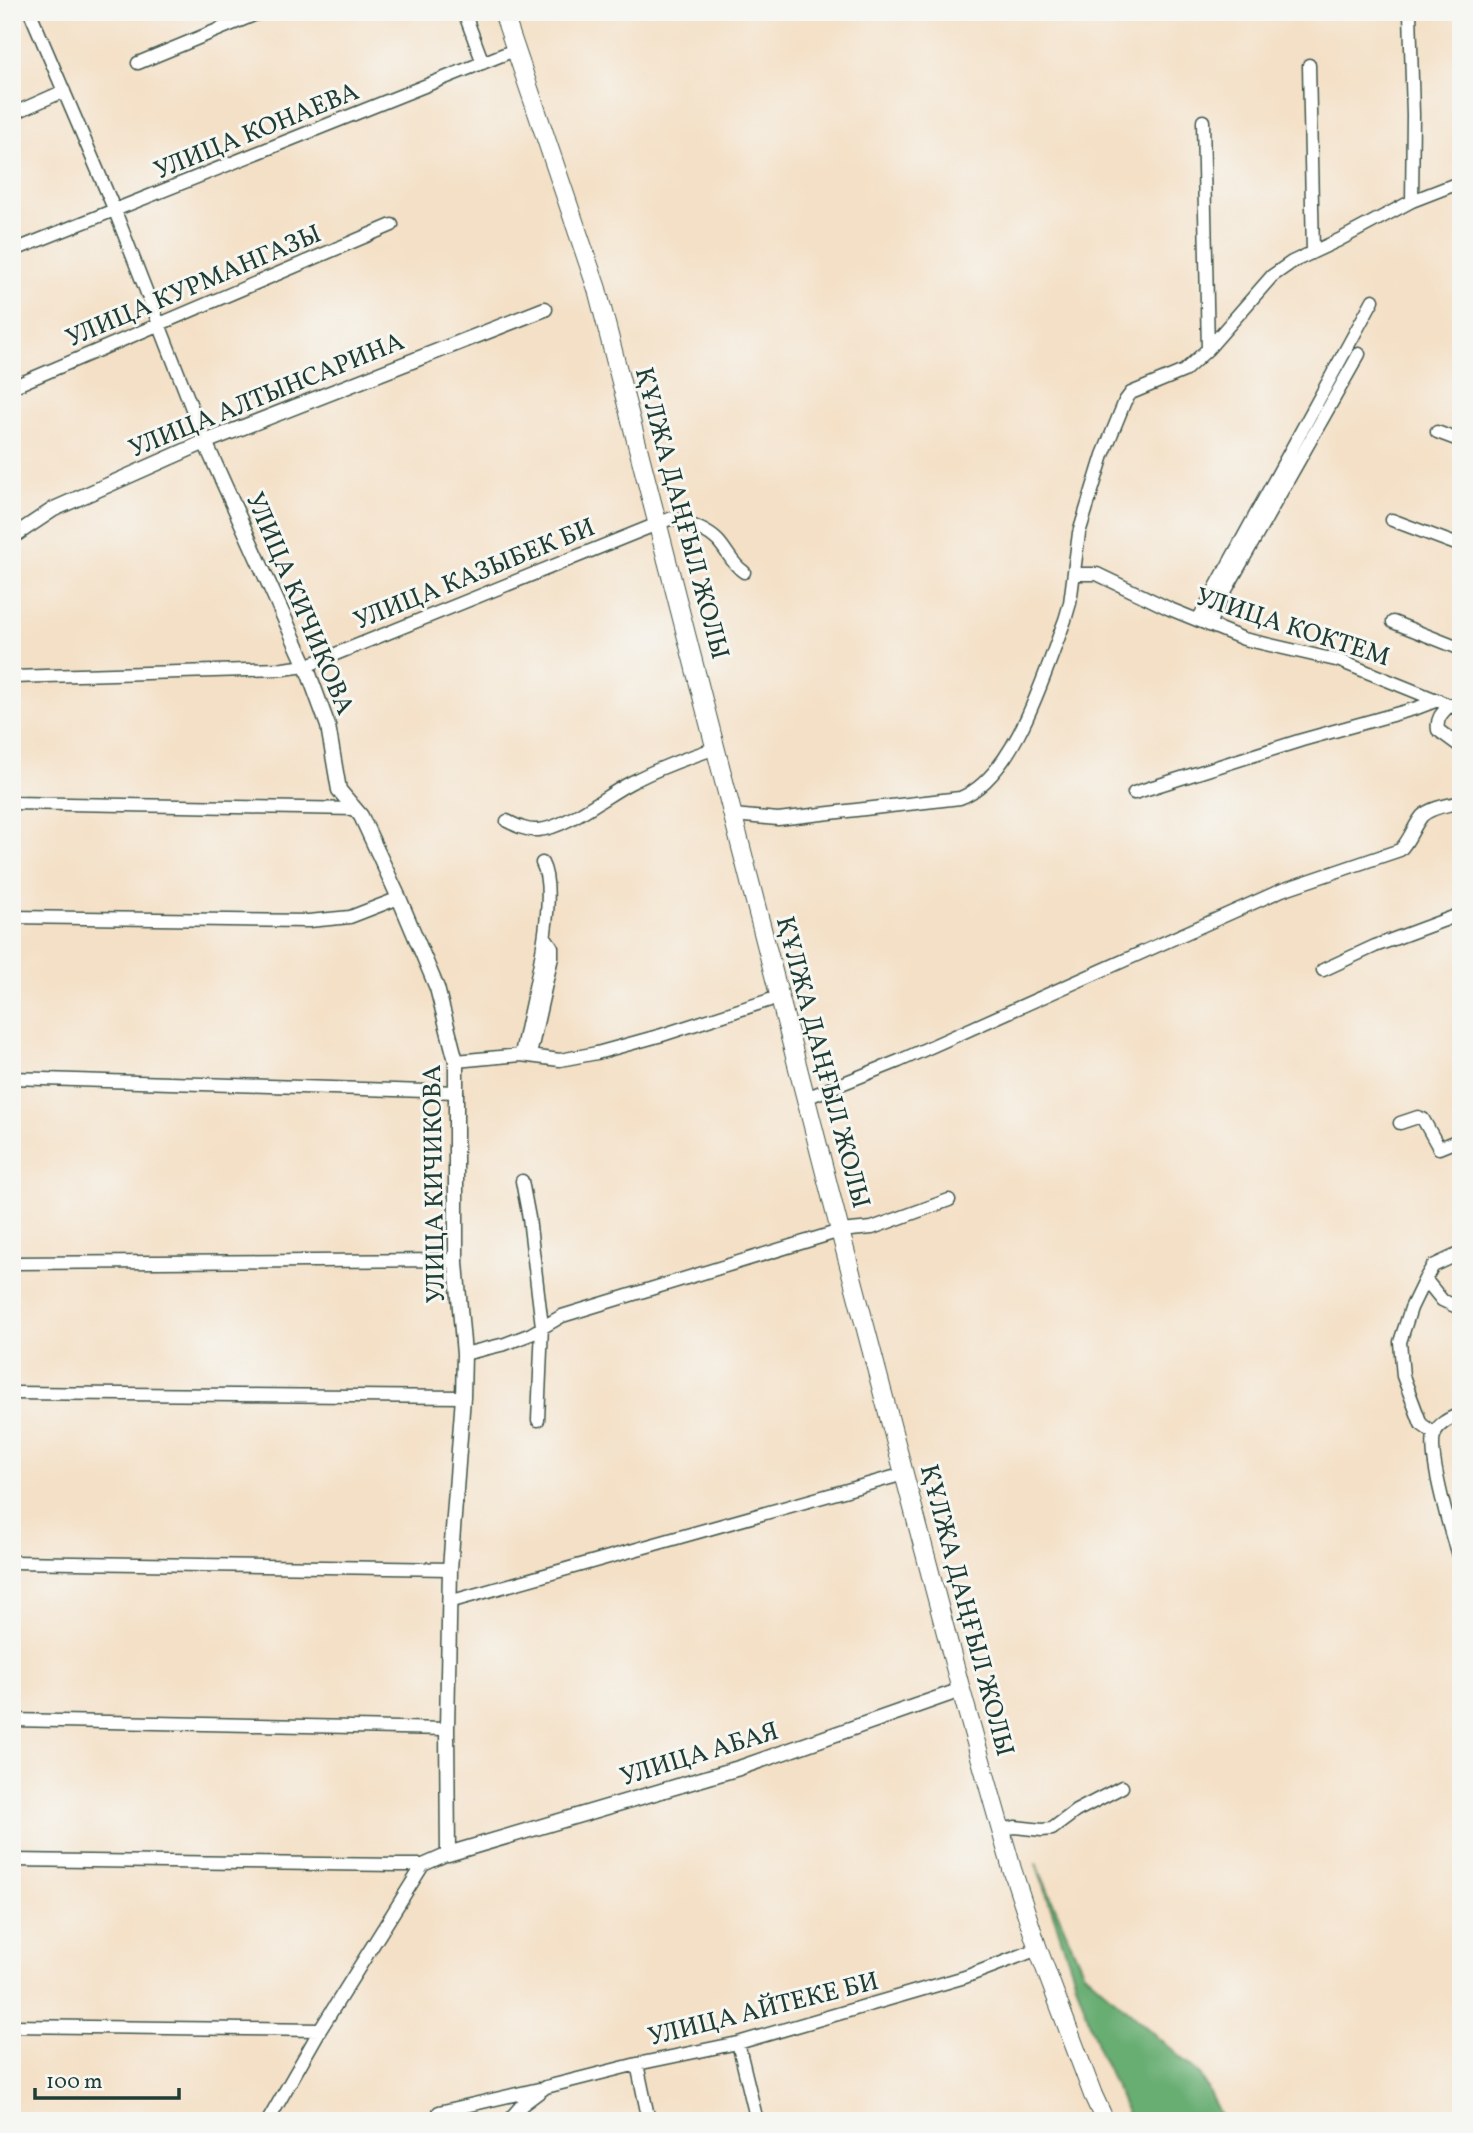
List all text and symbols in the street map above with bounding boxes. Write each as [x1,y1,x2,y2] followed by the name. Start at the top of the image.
[149,74,365,189] street label: УЛИЦА КОНАЕВА
[60,217,327,357] street label: УЛИЦА КУРМАНГАЗЫ
[124,324,410,468] street label: УЛИЦА АЛТЫНСАРИНА
[625,364,737,663] street label: ҚҰЛЖА ДАҢҒЫЛ ЖОЛЫ
[236,487,362,721] street label: УЛИЦА КИЧИКОВА
[349,510,601,640] street label: УЛИЦА КАЗЫБЕК БИ
[1191,579,1394,676] street label: УЛИЦА КОКТЕМ
[766,913,878,1212] street label: ҚҰЛЖА ДАҢҒЫЛ ЖОЛЫ
[415,1064,455,1304] street label: УЛИЦА КИЧИКОВА
[910,1461,1022,1760] street label: ҚҰЛЖА ДАҢҒЫЛ ЖОЛЫ
[616,1714,783,1796] street label: УЛИЦА АБАЯ
[644,1964,883,2056] street label: УЛИЦА АЙТЕКЕ БИ
[35,2056,178,2100] scale bar
[46,2068,103,2097] text: 100 m

